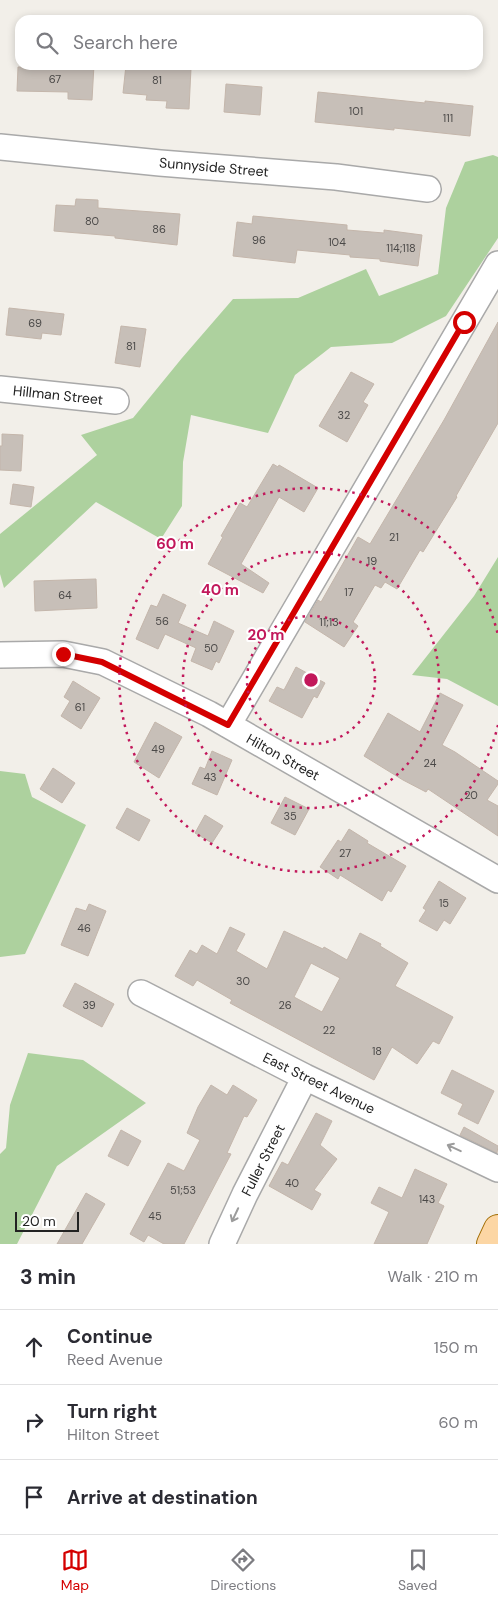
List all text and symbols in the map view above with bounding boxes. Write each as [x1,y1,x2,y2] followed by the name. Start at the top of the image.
[15,15,483,70] search box
[33,29,61,57] icon: search
[73,30,178,55] text: Search here
[49,72,61,86] house number: 67
[152,73,162,87] house number: 81
[349,104,363,118] house number: 101
[443,111,453,125] house number: 111
[158,153,270,181] street label: Sunnyside Street
[85,214,99,228] house number: 80
[152,222,166,236] house number: 86
[252,233,266,247] house number: 96
[328,235,346,249] house number: 104
[386,241,416,255] house number: 114;118
[453,311,476,334] route start
[28,316,42,330] house number: 69
[126,339,136,353] house number: 81
[12,381,104,409] street label: Hillman Street
[338,408,350,422] house number: 32
[389,530,399,544] house number: 21
[156,534,194,554] text: 60 m
[367,554,377,568] house number: 19
[201,580,239,600] text: 40 m
[344,585,354,599] house number: 17
[58,588,72,602] house number: 64
[155,614,169,628] house number: 56
[319,615,339,629] house number: 11;13
[248,625,284,645] text: 20 m
[204,641,218,655] house number: 50
[52,643,75,666] route end
[302,671,320,689] centre of rings
[75,700,85,714] house number: 61
[243,729,323,785] street label: Hilton Street
[151,742,165,756] house number: 49
[424,756,437,770] house number: 24
[203,770,217,784] house number: 43
[464,788,478,802] house number: 20
[283,809,297,823] house number: 35
[339,846,351,860] house number: 27
[439,896,449,910] house number: 15
[77,921,91,935] house number: 46
[236,974,250,988] house number: 30
[82,998,96,1012] house number: 39
[278,998,292,1012] house number: 26
[323,1023,335,1037] house number: 22
[372,1044,382,1058] house number: 18
[260,1048,378,1118] street label: East Street Avenue
[237,1121,289,1199] street label: Fuller Street
[447,1143,462,1152] one-way arrow
[285,1176,299,1190] house number: 40
[170,1183,196,1197] house number: 51;53
[419,1192,435,1206] house number: 143
[230,1207,240,1222] one-way arrow
[15,1209,79,1232] scale bar
[148,1209,162,1223] house number: 45
[22,1212,56,1230] text: 20 m
[20,1263,76,1291] text: 3 min
[388,1266,478,1287] text: Walk · 210 m
[67,1324,153,1349] text: Continue
[20,1333,48,1361] icon: ahead
[434,1337,478,1358] text: 150 m
[67,1349,163,1370] text: Reed Avenue
[67,1399,157,1424] text: Turn right
[20,1408,48,1436] icon: right
[438,1412,478,1433] text: 60 m
[67,1424,160,1445] text: Hilton Street
[20,1483,48,1511] icon: arrive
[67,1485,258,1510] text: Arrive at destination
[61,1546,89,1594] tab: Map
[211,1546,276,1594] tab: Directions
[398,1546,437,1594] tab: Saved

